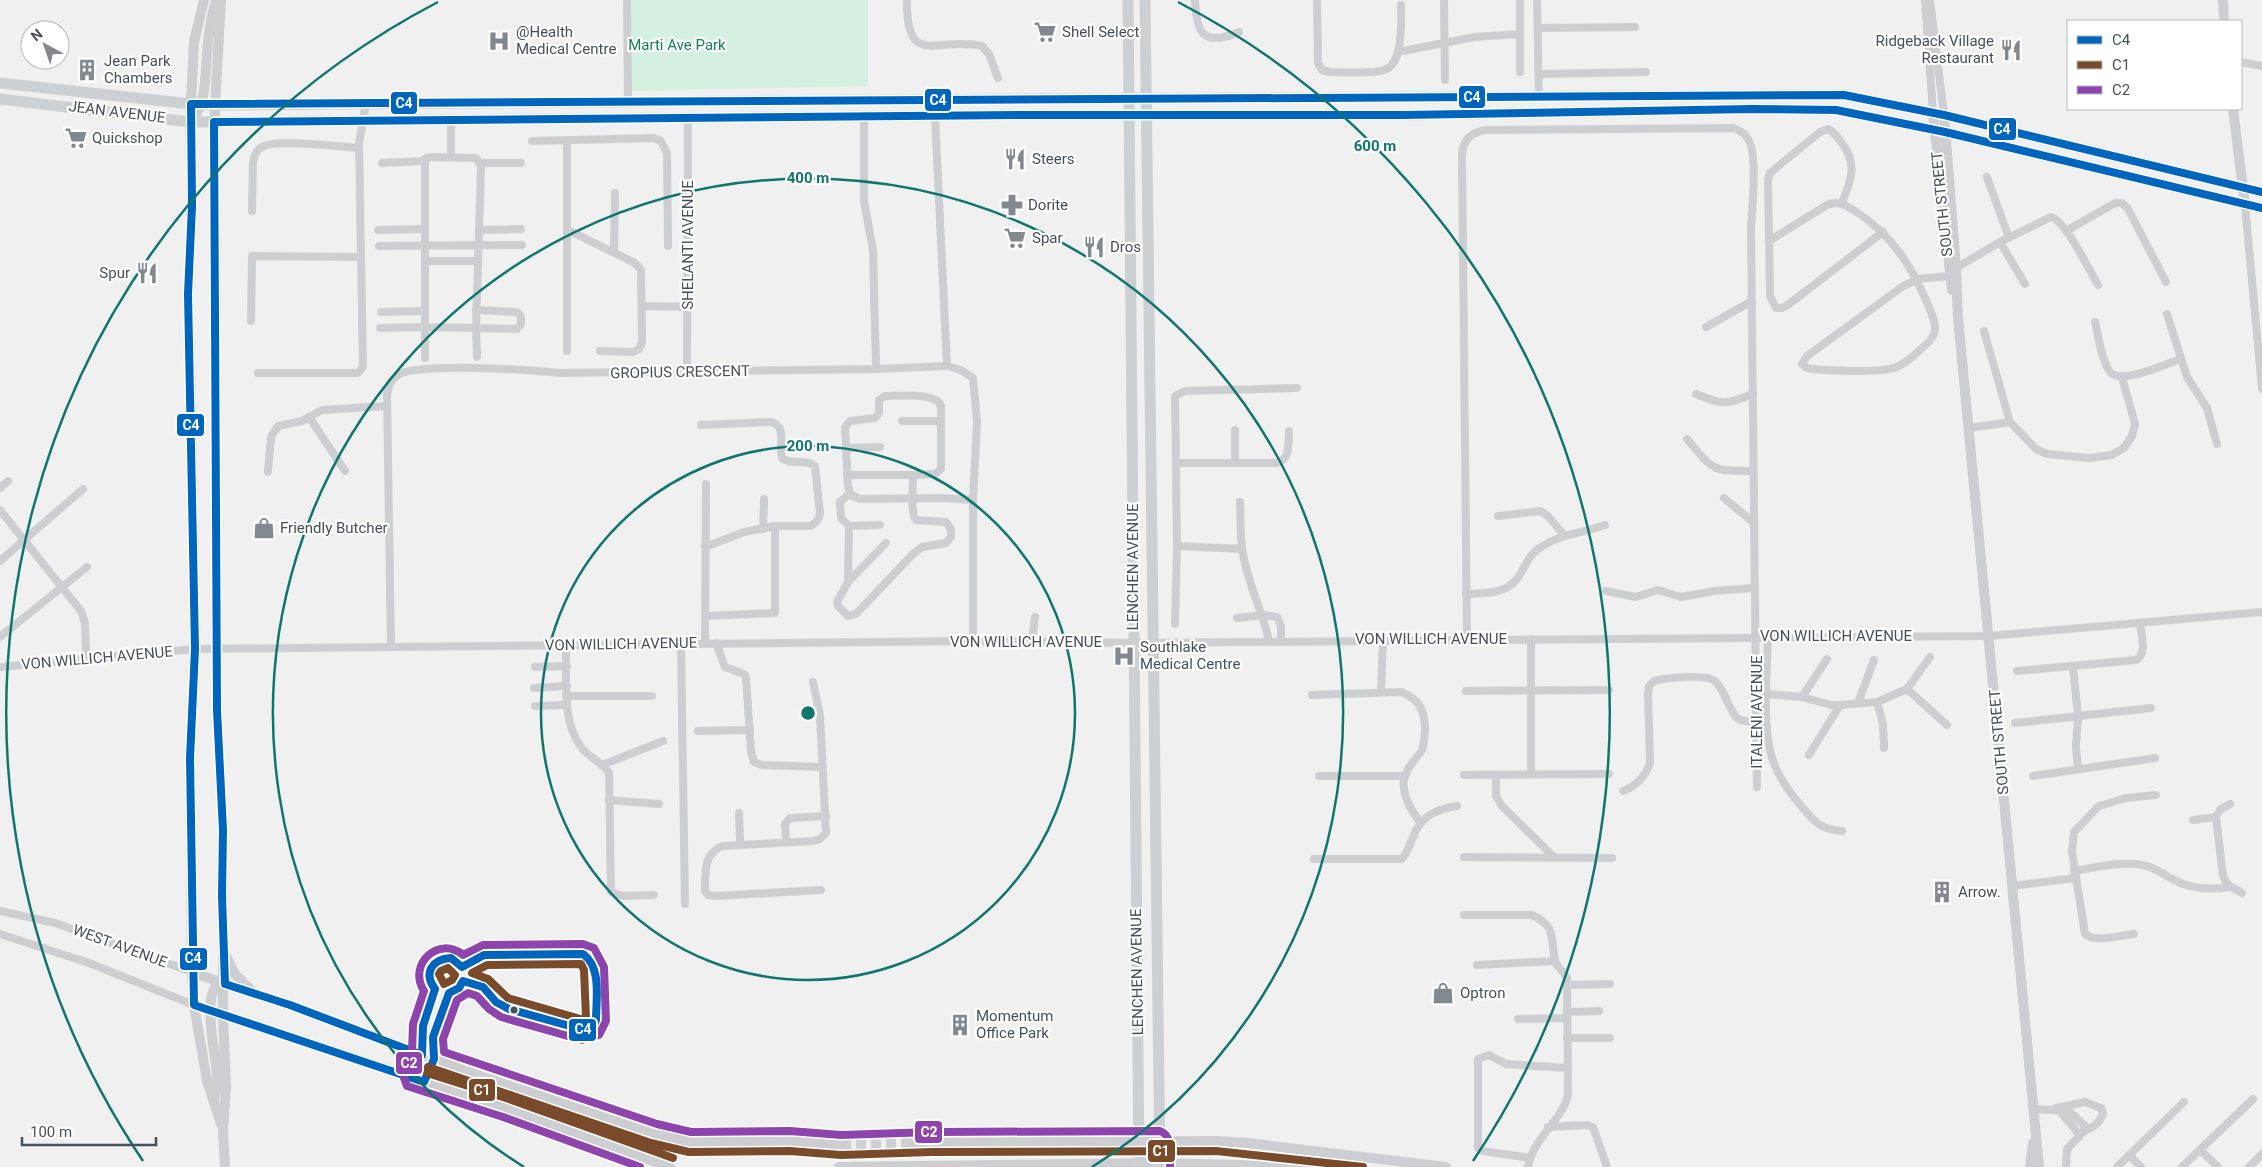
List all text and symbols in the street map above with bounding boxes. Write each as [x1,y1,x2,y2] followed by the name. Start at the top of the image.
[1032,19,1058,45] supermarket icon: Shell Select
[20,20,70,70] north arrow
[2067,20,2242,110] legend
[516,23,616,58] place label: @Health Medical Centre
[1062,23,1139,41] place label: Shell Select
[28,26,46,44] text: N
[486,28,512,54] hospital icon: @Health Medical Centre
[2112,31,2131,49] text: C4
[1875,32,1994,67] place label: Ridgeback Village Restaurant
[628,36,726,54] park label: Marti Ave Park
[1998,37,2024,63] restaurant icon: Ridgeback Village Restaurant
[104,52,173,87] place label: Jean Park Chambers
[2112,56,2130,74] text: C1
[74,57,100,83] building icon: Jean Park Chambers
[2112,81,2130,99] text: C2
[1458,85,1486,109] line badge: C4
[924,88,952,112] line badge: C4
[1463,89,1481,105] text: C4
[390,91,418,115] line badge: C4
[929,92,947,108] text: C4
[395,95,413,111] text: C4
[68,97,167,127] street label: JEAN AVENUE
[1988,117,2017,141] line badge: C4
[1993,121,2011,137] text: C4
[63,125,89,151] supermarket icon: Quickshop
[92,129,163,147] place label: Quickshop
[1354,137,1396,155] text: 600 m
[1002,146,1028,172] restaurant icon: Steers
[1032,150,1075,168] place label: Steers
[1928,151,1956,257] street label: SOUTH STREET
[787,169,829,187] text: 400 m
[679,180,697,310] street label: SHELANTI AVENUE
[999,192,1025,218] pharmacy icon: Dorite
[1028,196,1068,214] place label: Dorite
[1002,225,1028,251] supermarket icon: Spar
[1032,229,1063,247] place label: Spar
[1081,234,1107,260] restaurant icon: Dros
[1110,238,1141,256] place label: Dros
[134,260,160,286] restaurant icon: Spur
[99,264,130,282] place label: Spur
[610,362,750,382] street label: GROPIUS CRESCENT
[176,413,205,437] line badge: C4
[182,417,200,433] text: C4
[787,437,829,455] text: 200 m
[1124,503,1142,630] street label: LENCHEN AVENUE
[251,515,277,541] shop icon: Friendly Butcher
[280,519,388,537] place label: Friendly Butcher
[1760,627,1913,645] street label: VON WILLICH AVENUE
[1355,630,1508,648] street label: VON WILLICH AVENUE
[950,633,1103,651] street label: VON WILLICH AVENUE
[545,634,698,654] street label: VON WILLICH AVENUE
[1140,638,1240,673] place label: Southlake Medical Centre
[20,642,174,674] street label: VON WILLICH AVENUE
[1111,643,1137,669] hospital icon: Southlake Medical Centre
[1748,655,1766,769] street label: ITALENI AVENUE
[1985,689,2013,795] street label: SOUTH STREET
[799,704,817,722] centre of rings
[1929,879,1955,905] building icon: Arrow.
[1958,883,2001,901] place label: Arrow.
[1127,908,1147,1036] street label: LENCHEN AVENUE
[70,921,170,972] street label: WEST AVENUE
[179,947,208,971] line badge: C4
[184,950,202,966] text: C4
[1430,980,1456,1006] shop icon: Optron
[1460,984,1505,1002] place label: Optron
[509,1005,519,1015] unlabelled marker
[976,1007,1053,1042] place label: Momentum Office Park
[947,1012,973,1038] building icon: Momentum Office Park
[568,1018,597,1042] line badge: C4
[574,1021,592,1037] text: C4
[395,1051,423,1075] line badge: C2
[400,1055,418,1071] text: C2
[468,1078,496,1102] line badge: C1
[473,1082,491,1098] text: C1
[22,1114,156,1146] scale bar
[914,1120,943,1144] line badge: C2
[30,1123,72,1141] text: 100 m
[920,1124,938,1140] text: C2
[1147,1139,1176,1163] line badge: C1
[1152,1143,1170,1159] text: C1

